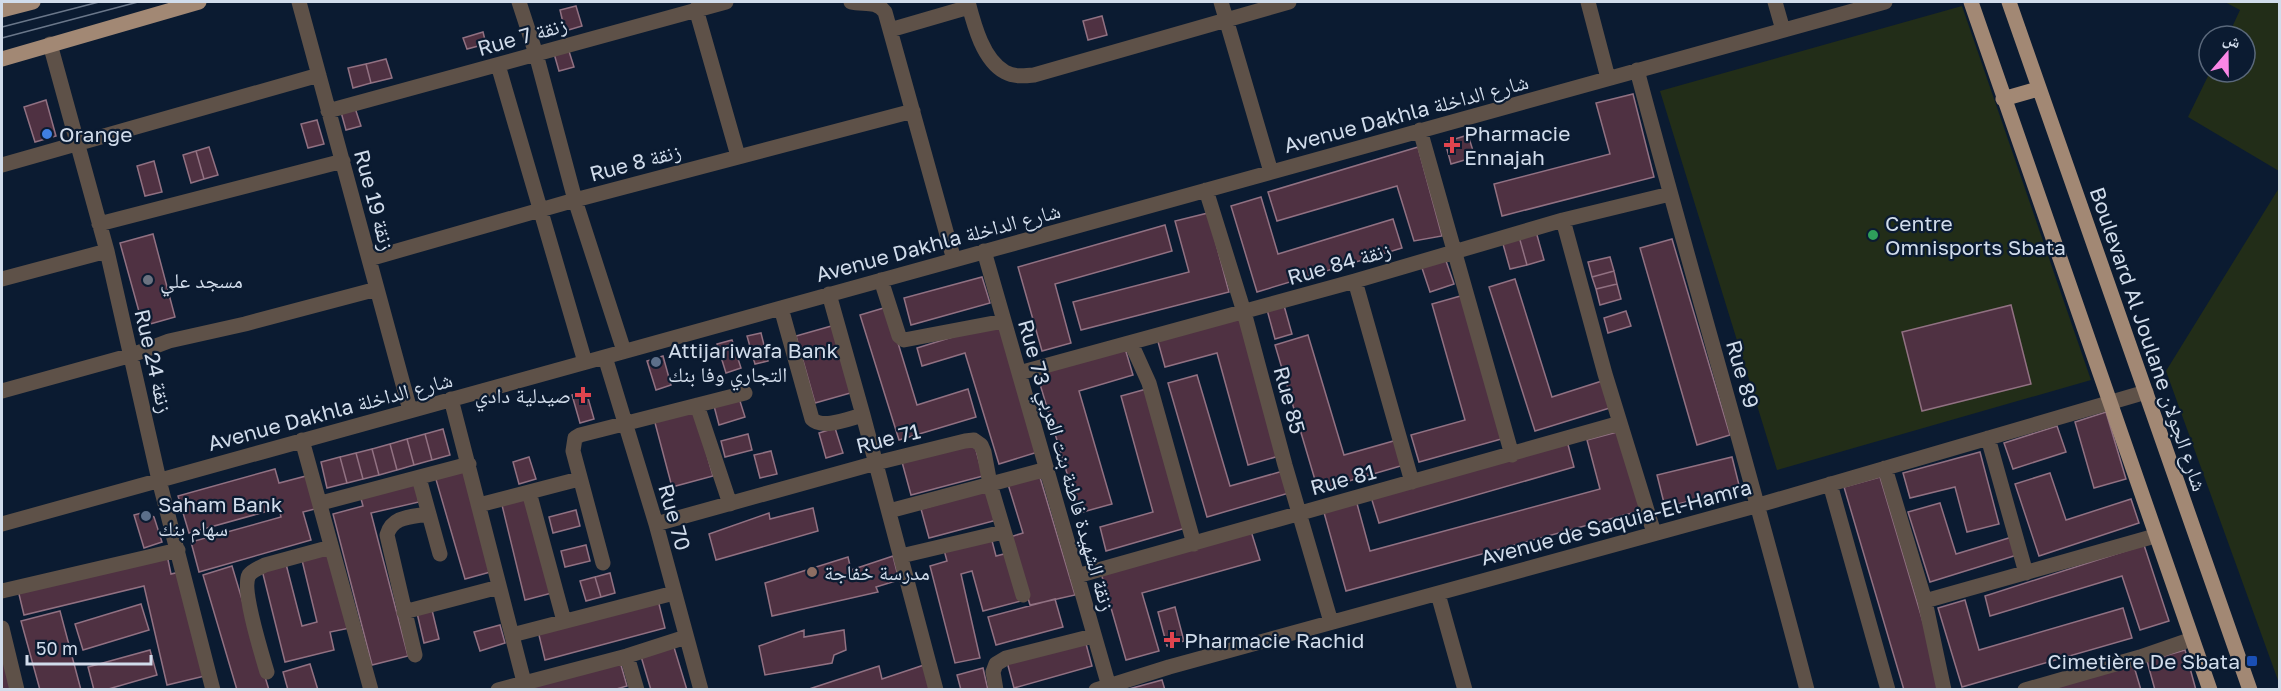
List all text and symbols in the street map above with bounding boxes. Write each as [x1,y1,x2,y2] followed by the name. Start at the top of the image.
[474,11,570,61] street label: Rue 7 زنقة
[2197,24,2257,84] north arrow
[2221,28,2244,52] text: ش
[1281,68,1531,159] street label: Avenue Dakhla شارع الداخلة
[1464,120,1570,170] place label: Pharmacie Ennajah
[59,121,132,147] place label: Orange
[40,127,54,141] marker: Orange
[586,137,684,187] street label: Rue 8 زنقة
[1445,138,1459,152] marker: Pharmacie Ennajah
[349,147,401,253] street label: Rue 19 زنقة
[2084,184,2213,495] street label: Boulevard Al Joulane شارع الجولان
[813,197,1063,288] street label: Avenue Dakhla شارع الداخلة
[1885,210,2066,260] place label: Centre Omnisports Sbata
[1866,228,1880,242] marker: Centre Omnisports Sbata
[1284,236,1394,290] street label: Rue 84 زنقة
[160,267,243,297] place label: مسجد علي
[141,273,155,287] marker: مسجد علي
[129,307,179,415] street label: Rue 24 زنقة
[1009,316,1121,615] street label: Rue 73 زنقة الشهيدة فاطنة بنت العربي
[668,337,838,391] place label: Attijariwafa Bank التجاري وفا بنك
[1721,337,1765,411] street label: Rue 89
[649,355,663,369] marker: Attijariwafa Bank التجاري وفا بنك
[1269,363,1311,437] street label: Rue 85
[205,366,455,457] street label: Avenue Dakhla شارع الداخلة
[475,382,571,412] place label: صيدلية دادي
[576,388,590,402] marker: صيدلية دادي
[853,417,923,459] street label: Rue 71
[1307,458,1379,500] street label: Rue 81
[1478,473,1754,571] street label: Avenue de Saquia-El-Hamra
[653,481,697,553] street label: Rue 70
[158,491,283,543] place label: Saham Bank سهام بنك
[139,509,153,523] marker: Saham Bank سهام بنك
[824,559,930,585] place label: مدرسة خفاجة
[805,565,819,579] marker: مدرسة خفاجة
[1184,627,1365,653] place label: Pharmacie Rachid
[27,628,152,666] scale bar
[1165,633,1179,647] marker: Pharmacie Rachid
[36,637,78,659] text: 50 m
[2047,648,2240,674] place label: Cimetière De Sbata
[2245,654,2259,668] marker: Cimetière De Sbata

